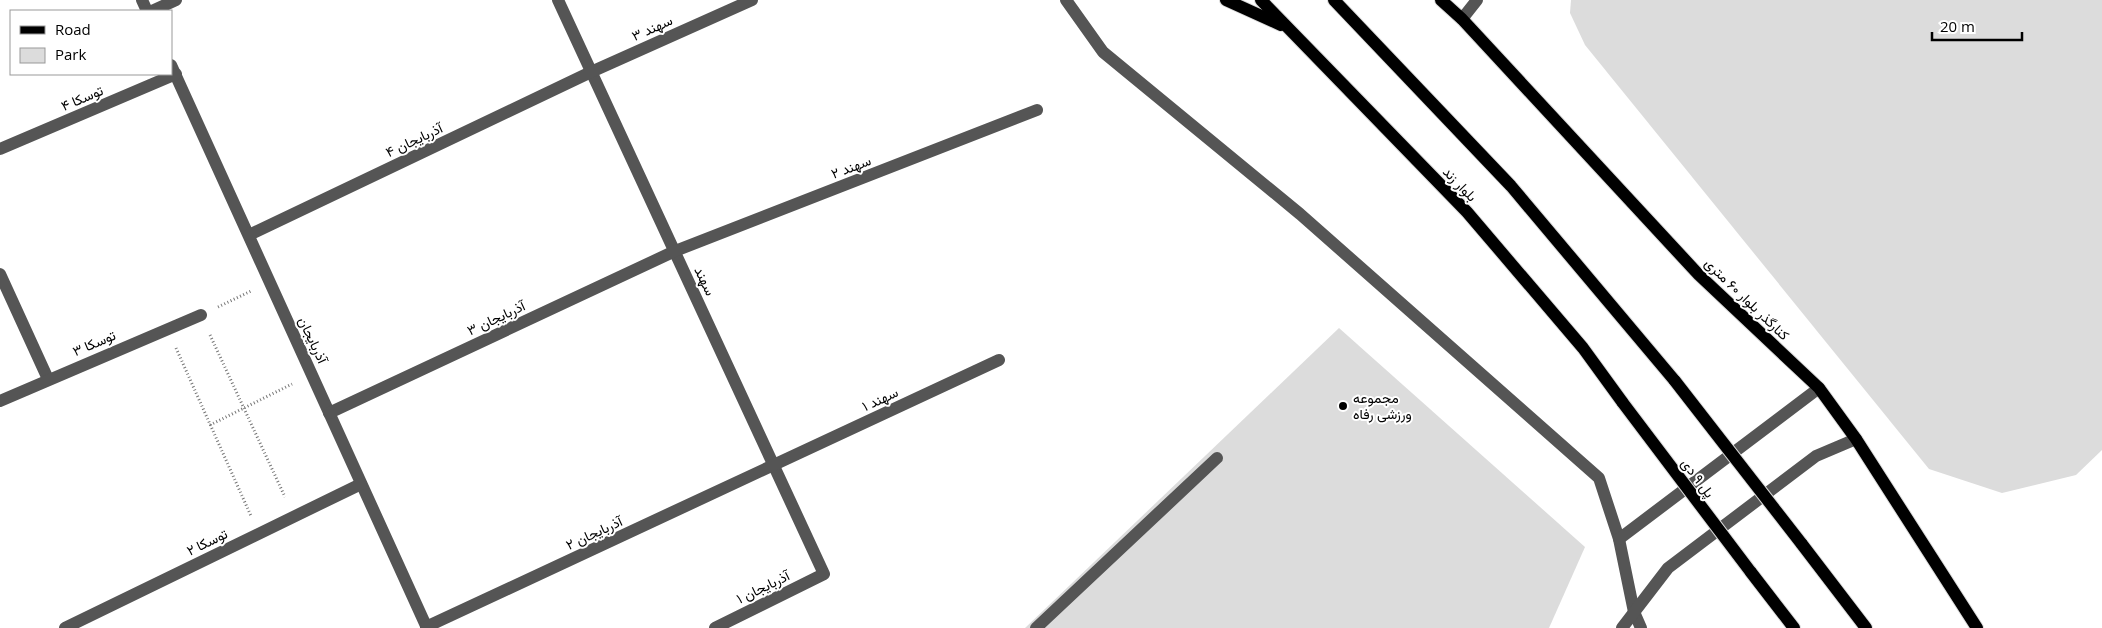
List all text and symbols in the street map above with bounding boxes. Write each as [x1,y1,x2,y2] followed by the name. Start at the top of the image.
[10,10,172,75] legend
[628,10,675,45] street label: سهند ۳
[1932,10,2022,42] scale bar
[1940,16,1975,36] text: 20 m
[55,19,91,39] text: Road
[55,44,86,64] text: Park
[58,80,106,115] street label: توسکا ۴
[382,117,447,161] street label: آذربایجان ۴
[828,150,873,183] street label: سهند ۲
[1439,162,1482,205] street label: بلوار زند
[1701,253,1794,344] street label: کنارگذر بلوار ۶۰ متری
[690,263,720,298] street label: سهند
[464,295,530,339] street label: آذربایجان ۳
[294,313,333,368] street label: آذربایجان
[69,325,118,360] street label: توسکا ۳
[859,382,901,415] street label: سهند ۱
[1353,388,1412,423] place label: مجموعه ورزشی رفاه
[1337,400,1349,412] marker: مجموعه ورزشی رفاه
[1677,454,1720,502] street label: پل ۹ دی
[562,510,627,554] street label: آذربایجان ۲
[183,524,230,560] street label: توسکا ۲
[733,565,794,608] street label: آذربایجان ۱

